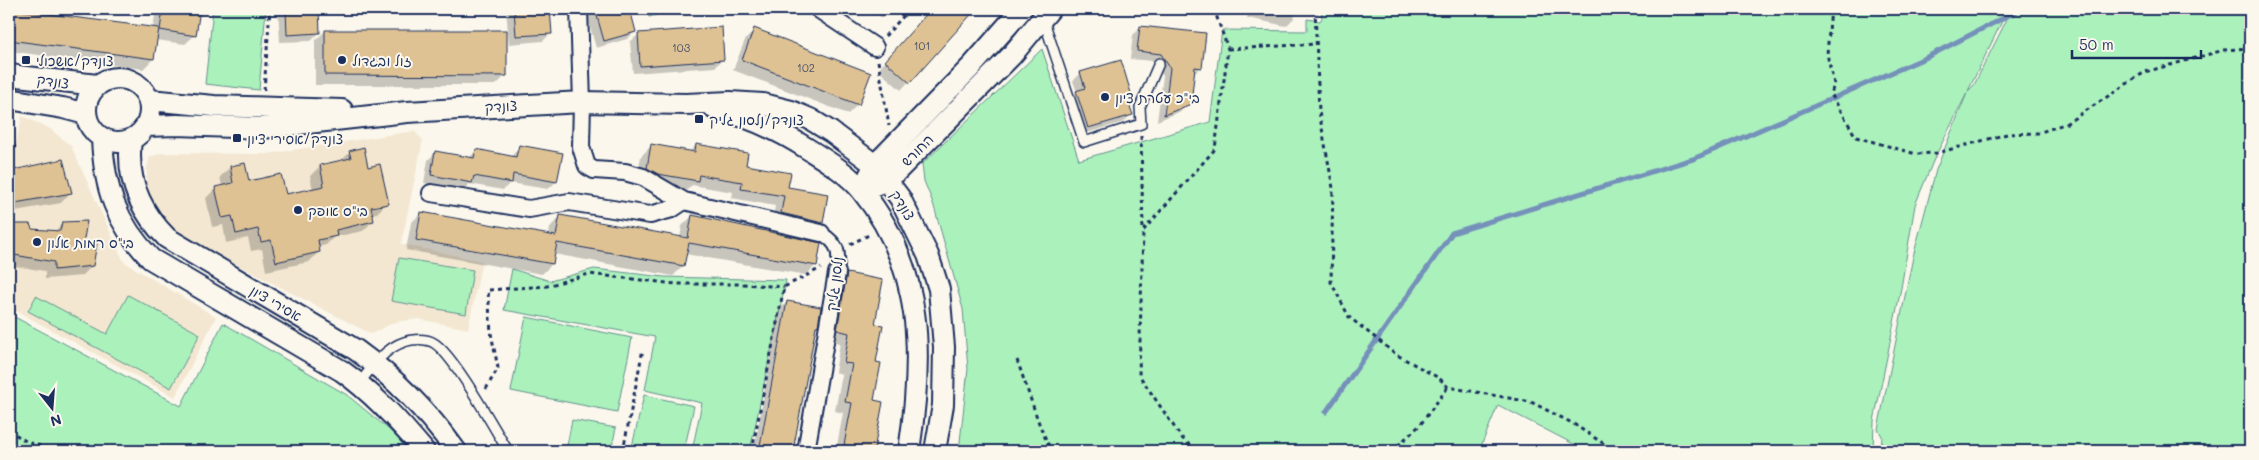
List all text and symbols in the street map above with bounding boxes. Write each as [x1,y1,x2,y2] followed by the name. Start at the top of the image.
[2072,28,2200,60] scale bar
[2079,34,2114,54] text: 50 m
[914,38,930,53] house number: 101
[672,40,691,55] house number: 103
[36,51,114,70] place label: צונדק/אשכולי
[352,51,412,70] place label: זול ובגדול
[20,54,32,66] marker: צונדק/אשכולי
[336,54,348,66] marker: זול ובגדול
[797,60,815,75] house number: 102
[36,69,70,93] street label: צונדק
[1115,88,1200,107] place label: בי"כ עטרת ציון
[1099,91,1111,103] marker: בי"כ עטרת ציון
[484,96,518,116] street label: צונדק
[709,110,804,129] place label: צונדק/נלסון גליק
[693,113,705,125] marker: צונדק/נלסון גליק
[247,129,343,148] place label: צונדק/אסירי ציון
[897,130,937,170] street label: החורש
[231,132,243,144] marker: צונדק/אסירי ציון
[886,186,920,224] street label: צונדק
[308,201,368,220] place label: בי"ס אופק
[292,204,304,216] marker: בי"ס אופק
[47,233,134,252] place label: בי"ס רמות אלון
[31,236,43,248] marker: בי"ס רמות אלון
[821,255,847,313] street label: נלסון גליק
[247,281,305,325] street label: אסירי ציון
[28,382,78,432] north arrow
[48,410,64,432] text: N

